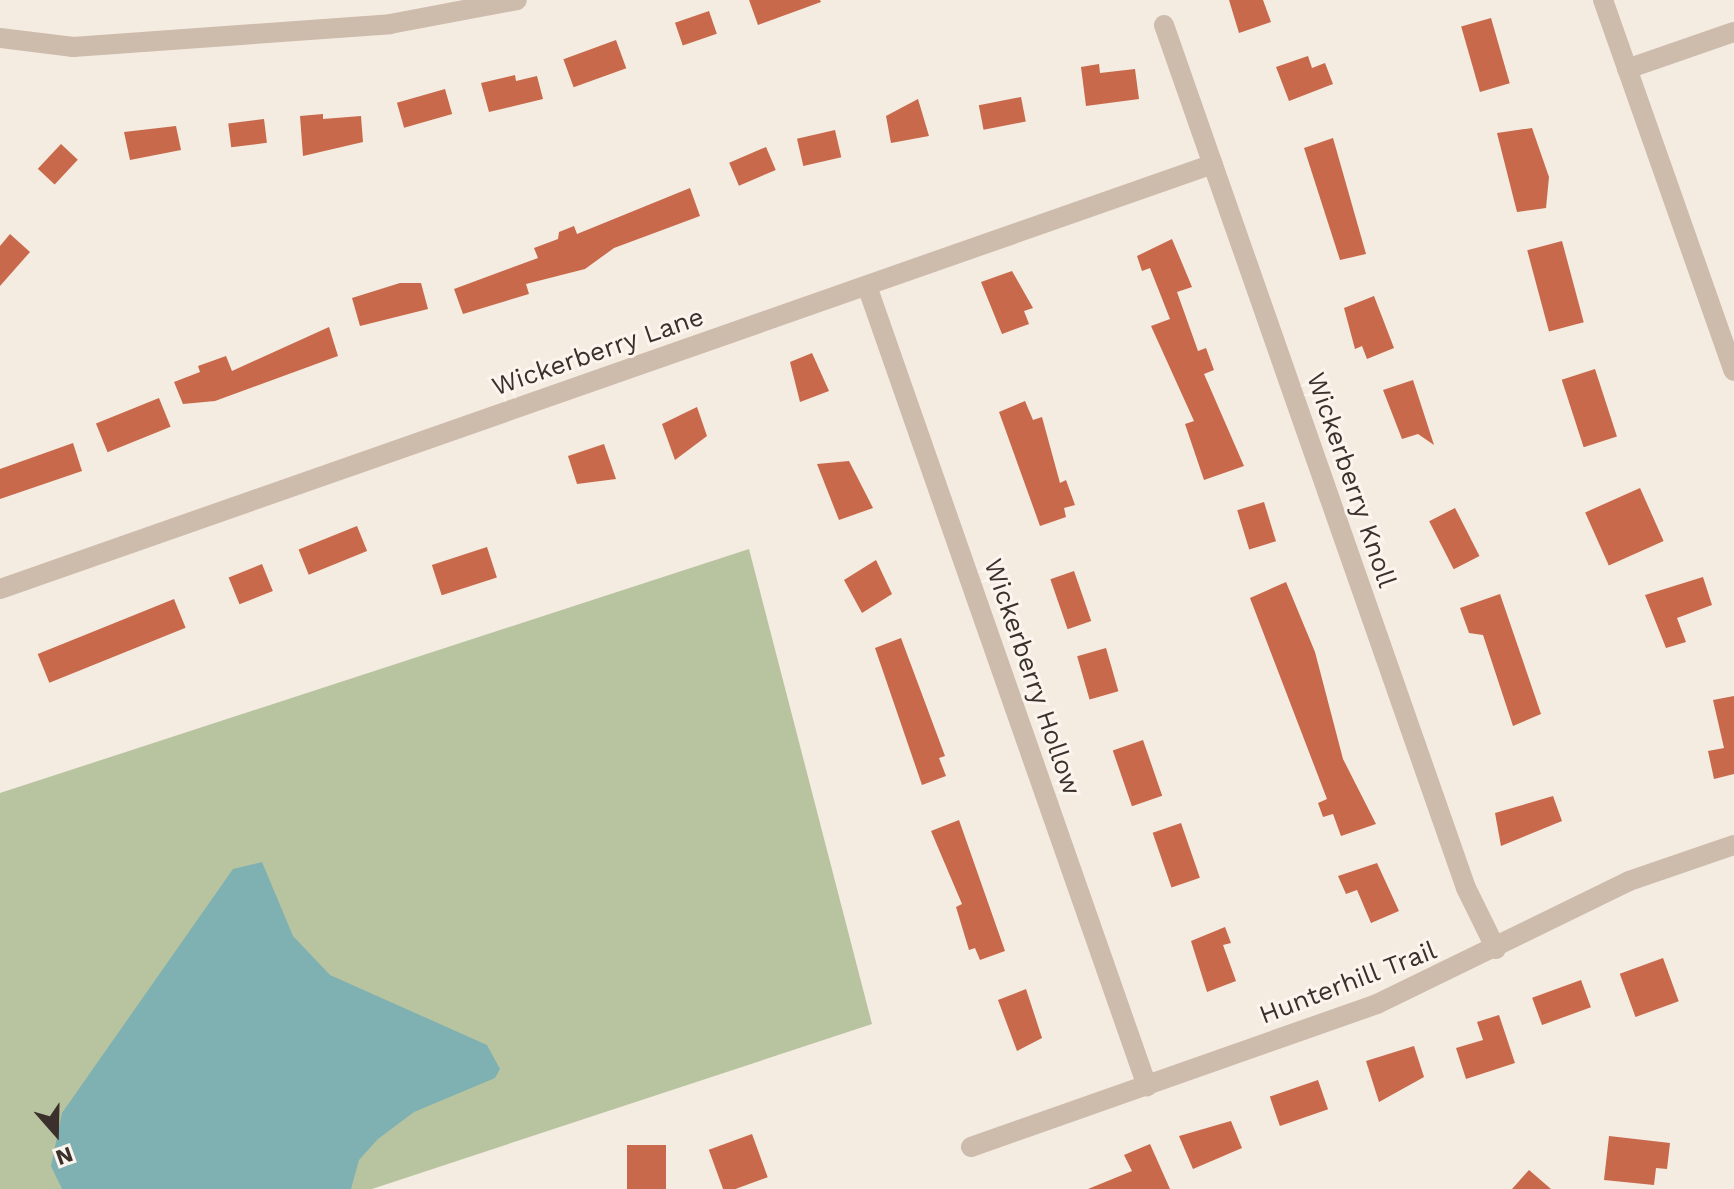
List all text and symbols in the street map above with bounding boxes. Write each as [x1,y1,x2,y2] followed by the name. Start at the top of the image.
[488,301,708,403] street label: Wickerberry Lane
[1299,368,1403,592] street label: Wickerberry Knoll
[977,554,1087,800] street label: Wickerberry Hollow
[1254,935,1442,1031] street label: Hunterhill Trail
[16,1093,96,1173] north arrow
[52,1141,76,1171] text: N

